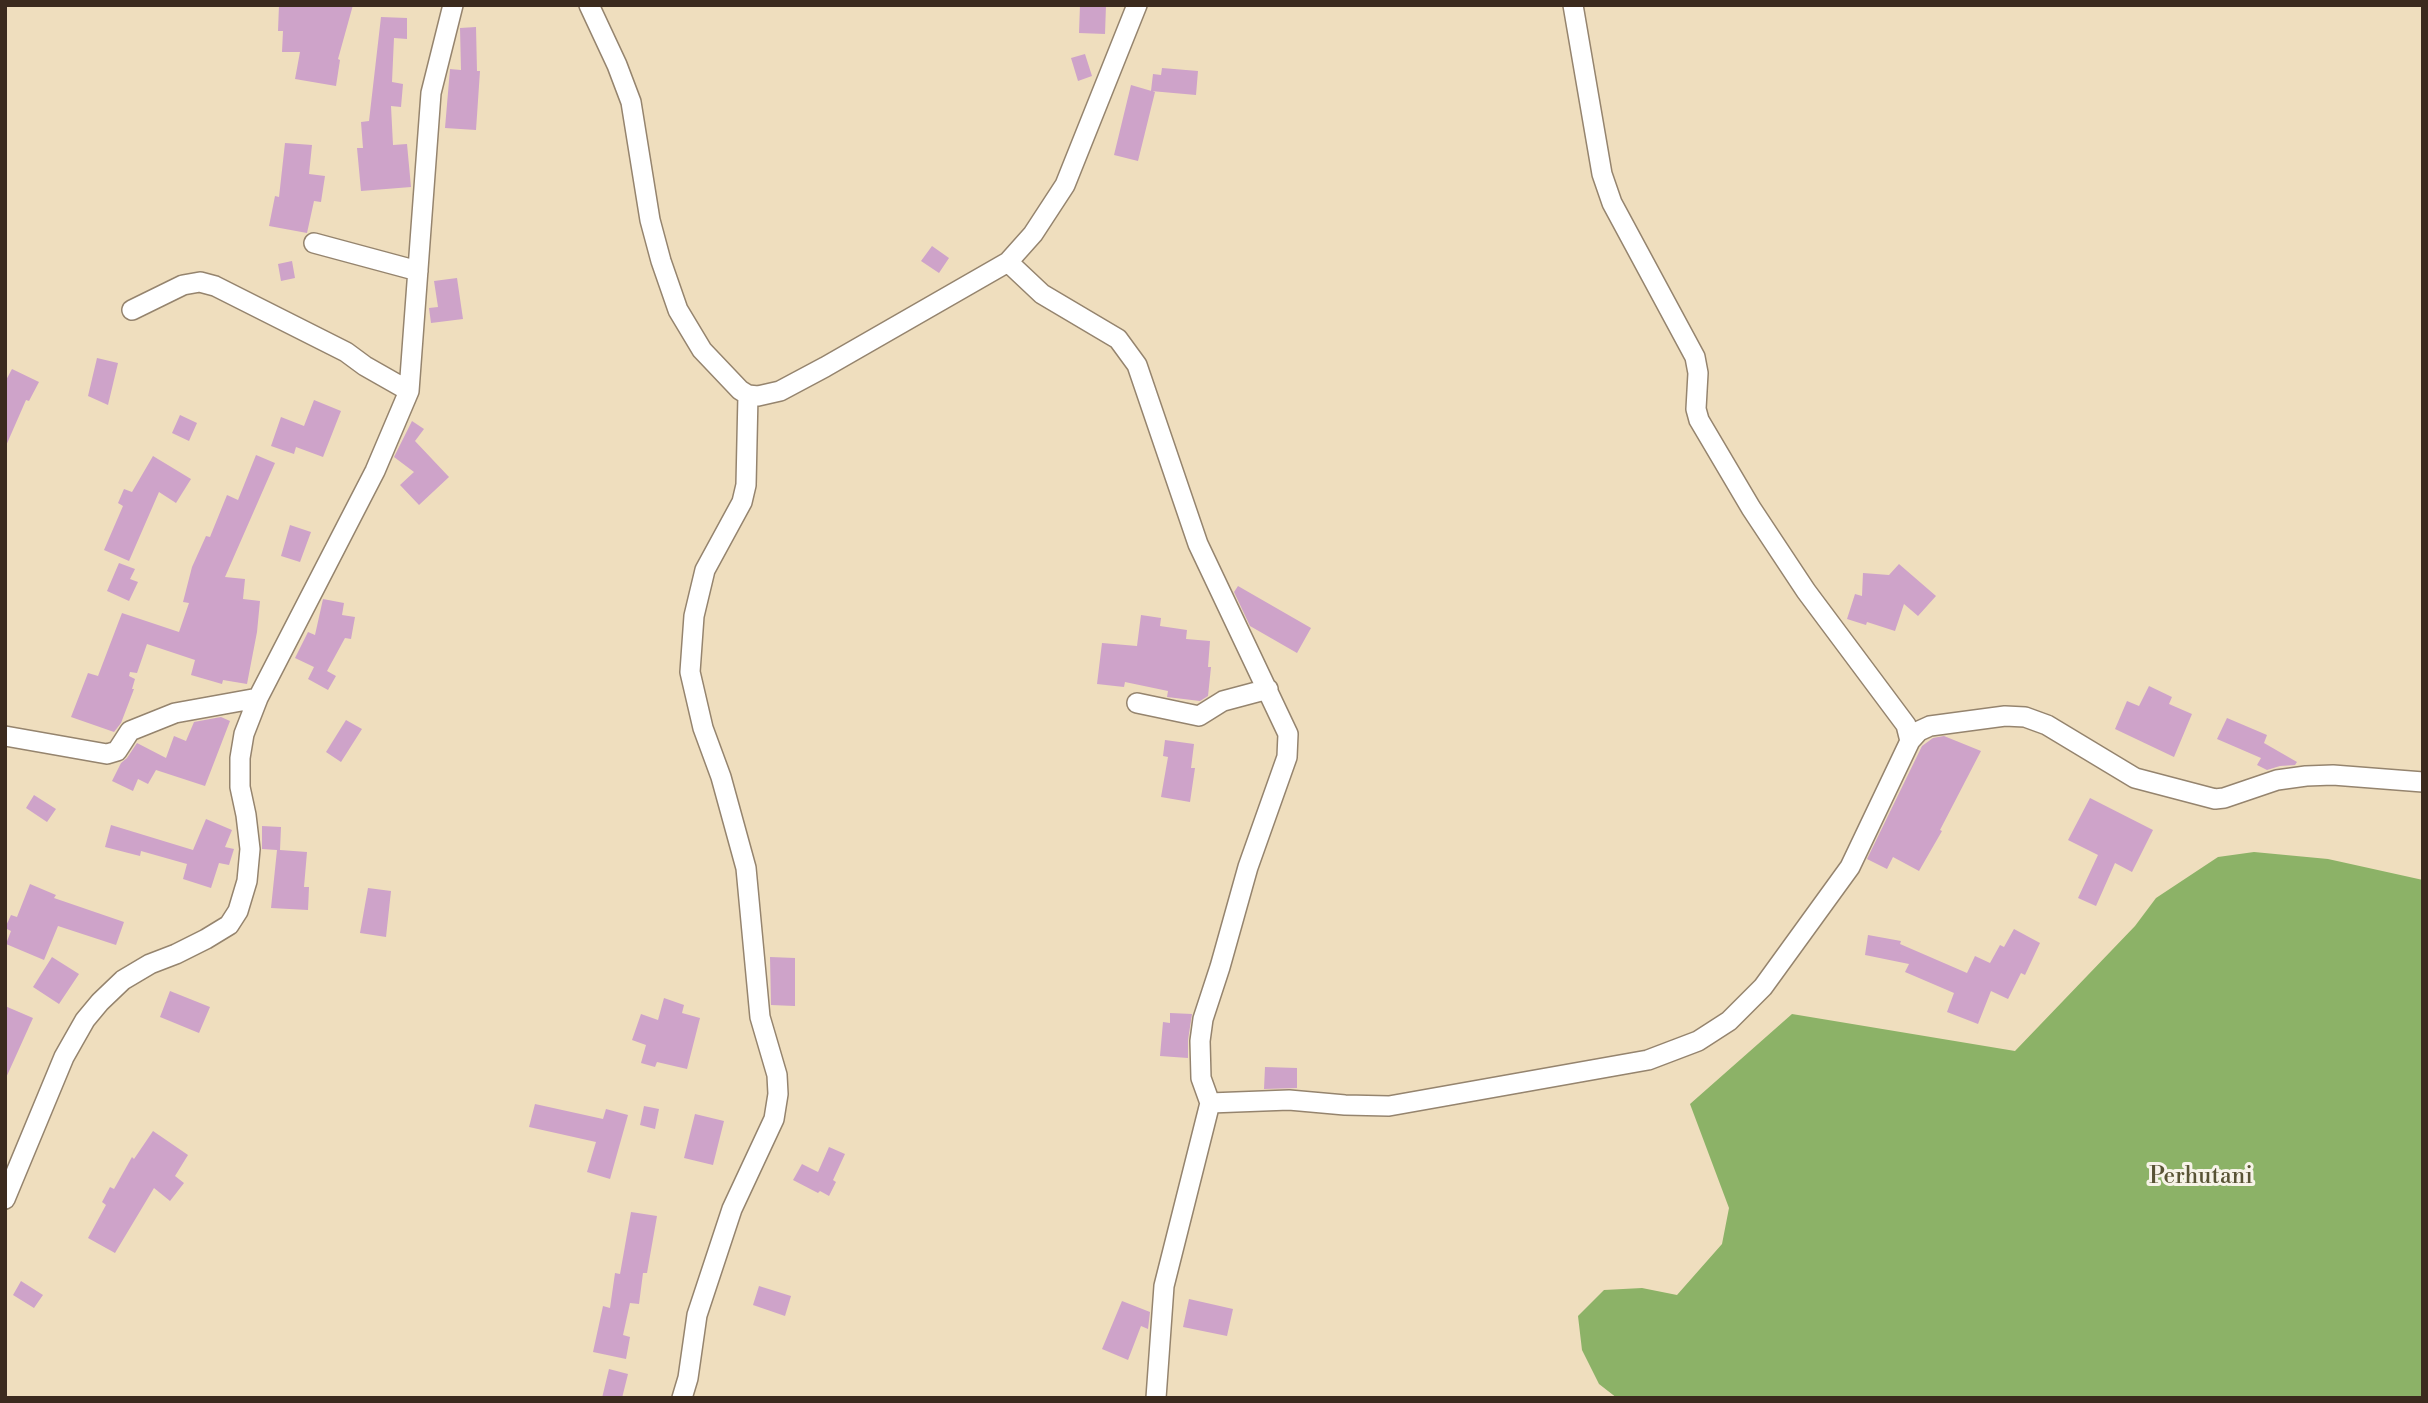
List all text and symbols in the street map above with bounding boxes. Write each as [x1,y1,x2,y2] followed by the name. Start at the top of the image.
[2149,1163,2253,1191] park label: Perhutani

